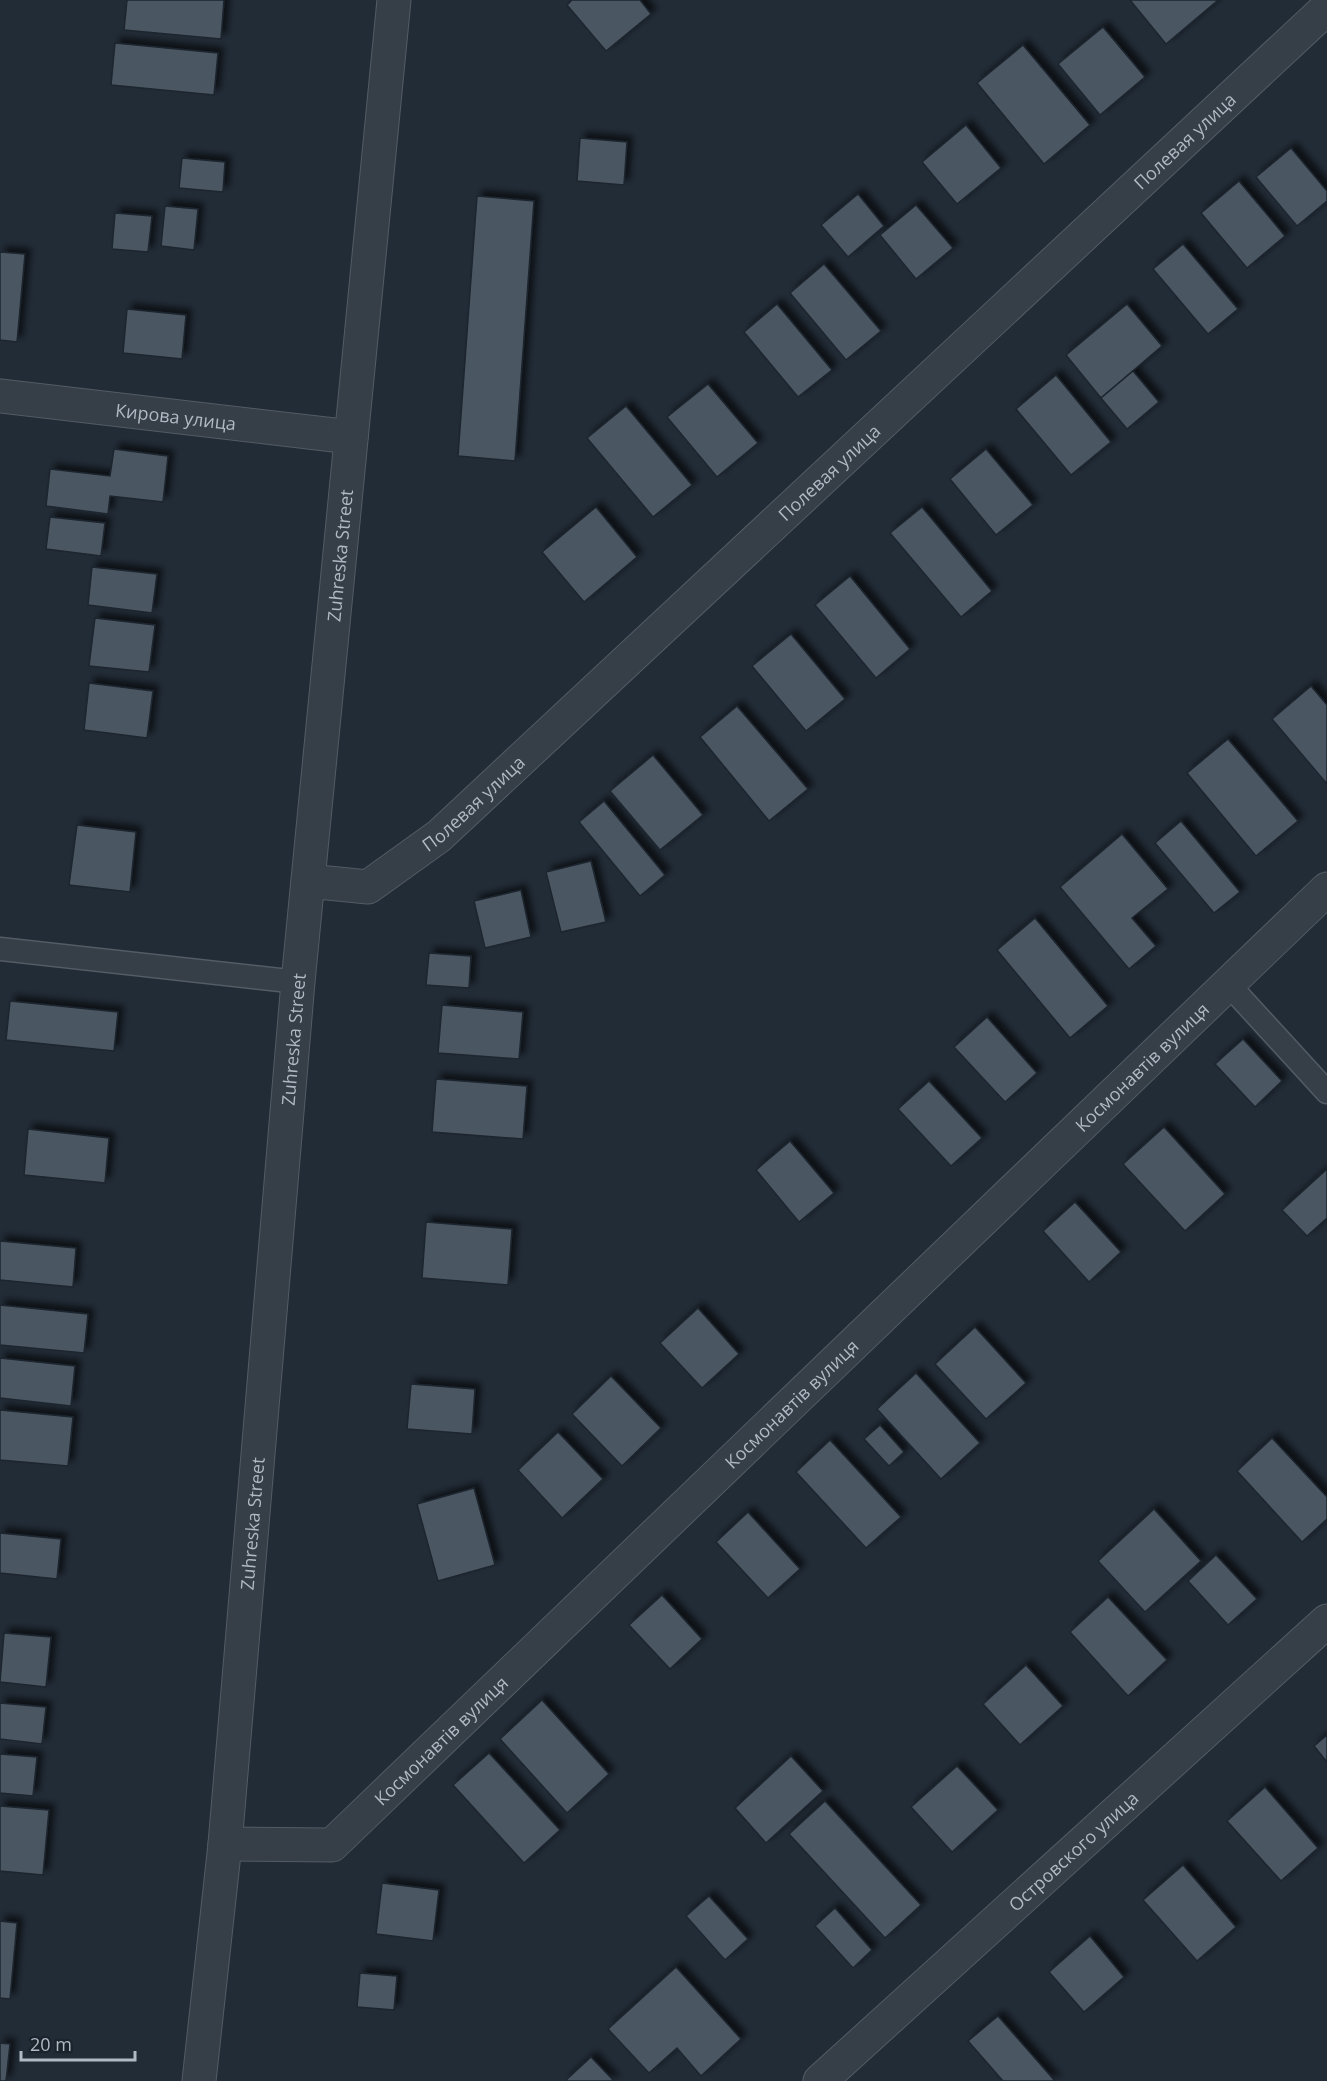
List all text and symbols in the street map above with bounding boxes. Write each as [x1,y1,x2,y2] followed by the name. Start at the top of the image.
[1128,87,1241,194] street label: Полевая улица
[114,398,237,435] street label: Кирова улица
[773,419,885,526] street label: Полевая улица
[321,488,358,623] street label: Zuhreska Street
[417,750,530,857] street label: Полевая улица
[276,972,311,1107] street label: Zuhreska Street
[1070,997,1214,1137] street label: Космонавтів вулиця
[719,1334,863,1474] street label: Космонавтів вулиця
[235,1456,270,1591] street label: Zuhreska Street
[369,1671,513,1810] street label: Космонавтів вулиця
[1003,1786,1143,1916] street label: Островского улица
[21,2024,135,2062] scale bar
[30,2032,72,2056] text: 20 m

